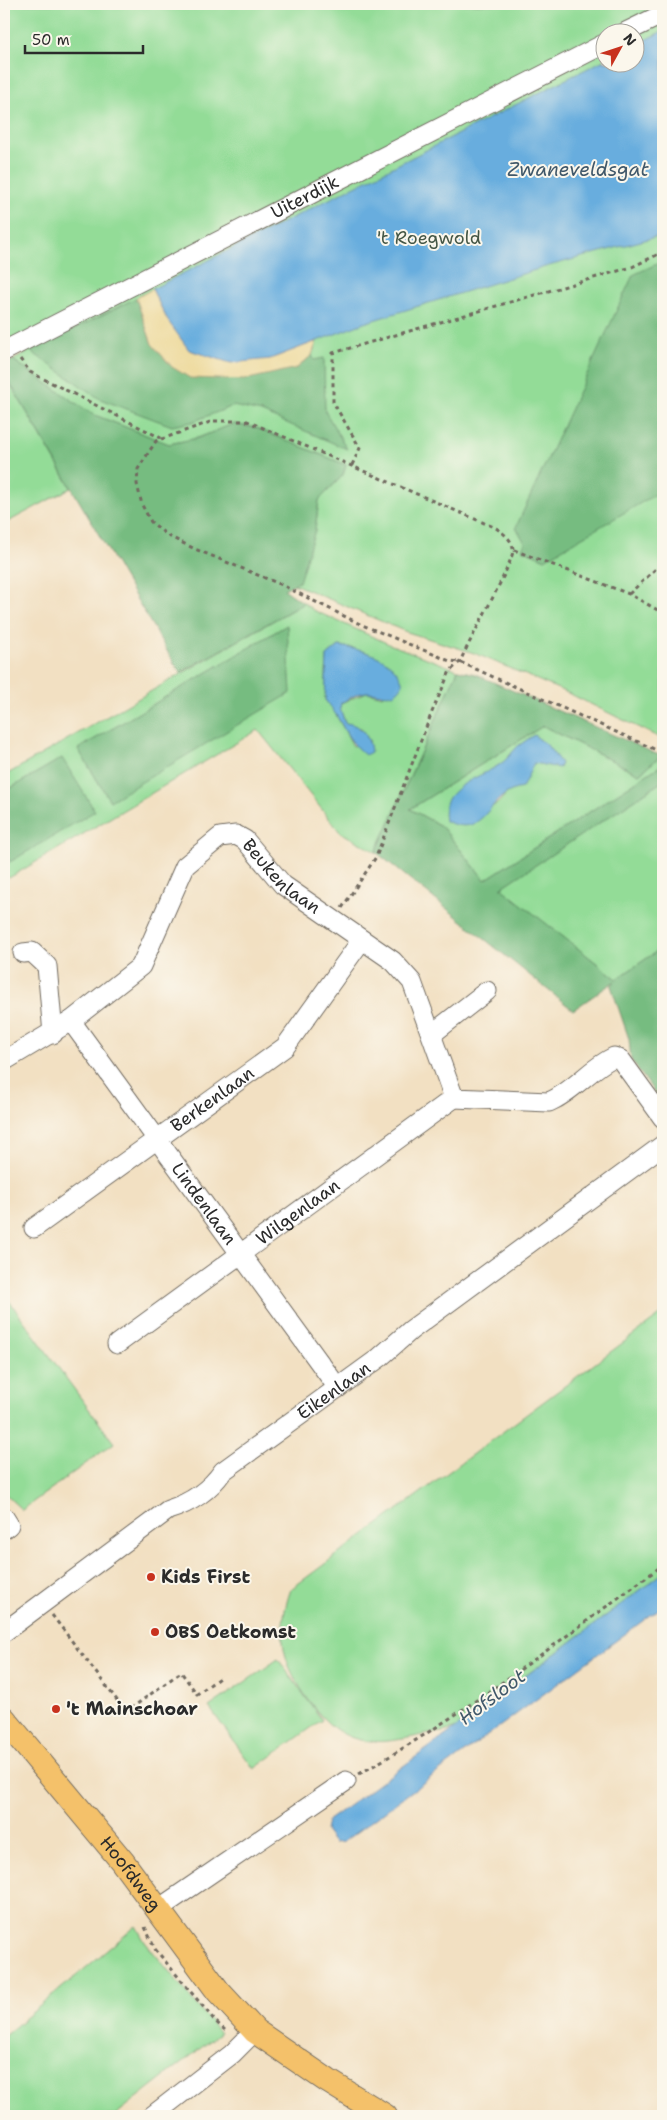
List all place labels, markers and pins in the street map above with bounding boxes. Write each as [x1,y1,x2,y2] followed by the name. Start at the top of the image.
[161,1565,250,1589] place label: Kids First
[145,1571,157,1583] marker: Kids First
[165,1620,296,1644] place label: OBS Oetkomst
[149,1626,161,1638] marker: OBS Oetkomst
[66,1697,198,1721] place label: 't Mainschoar
[50,1703,62,1715] marker: 't Mainschoar

